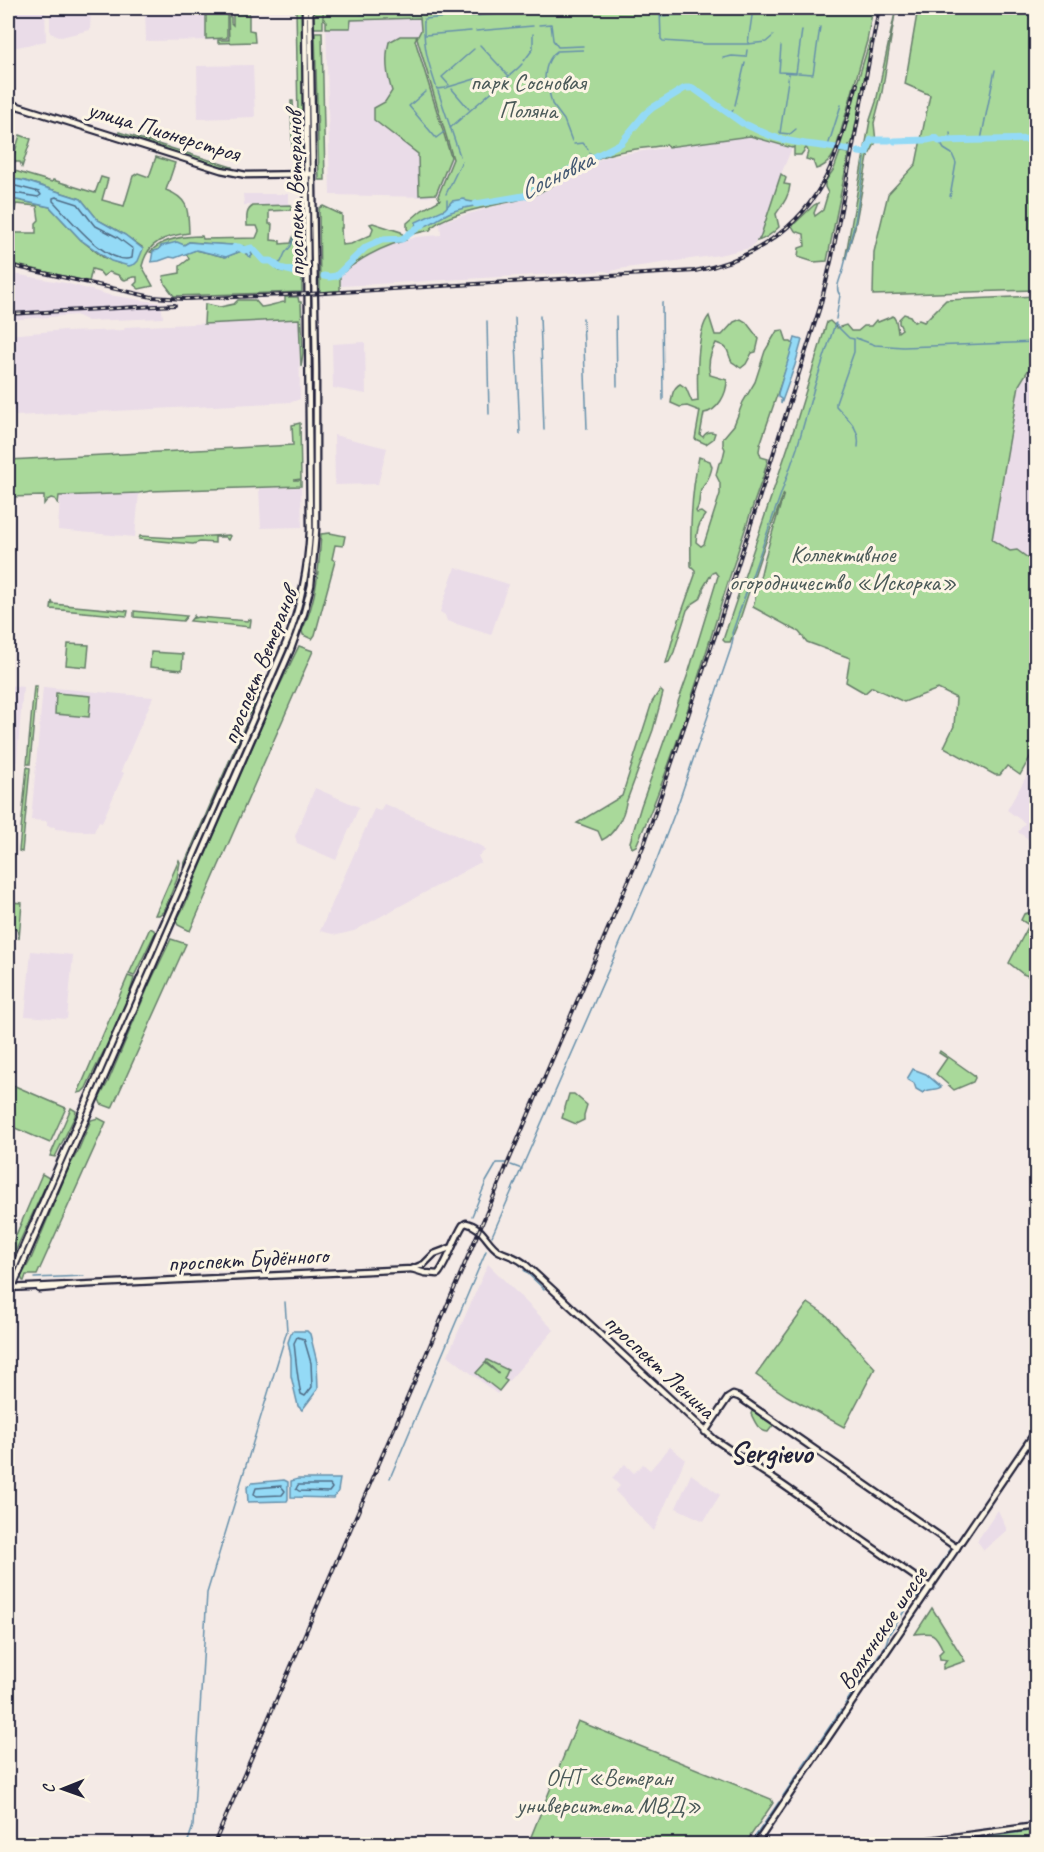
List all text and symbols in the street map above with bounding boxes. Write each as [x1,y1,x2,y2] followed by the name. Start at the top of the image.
[470,67,587,125] park label: парк Сосновая Поляна
[82,93,245,169] street label: улица Пионерстроя
[278,105,311,277] street label: проспект Ветеранов
[514,142,601,207] water label: Сосновка
[729,539,957,597] park label: Коллективное огородничество «Искорка»
[214,578,306,748] street label: проспект Ветеранов
[167,1240,331,1278] street label: проспект Будённого
[598,1307,723,1426] street label: проспект Ленина
[730,1434,814,1472] district label: Sergievo
[830,1559,935,1695] street label: Волхонское шоссе
[33,1759,93,1819] north arrow
[515,1762,701,1820] park label: ОНТ «Ветеран университета МВД»
[39,1783,59,1793] text: С

